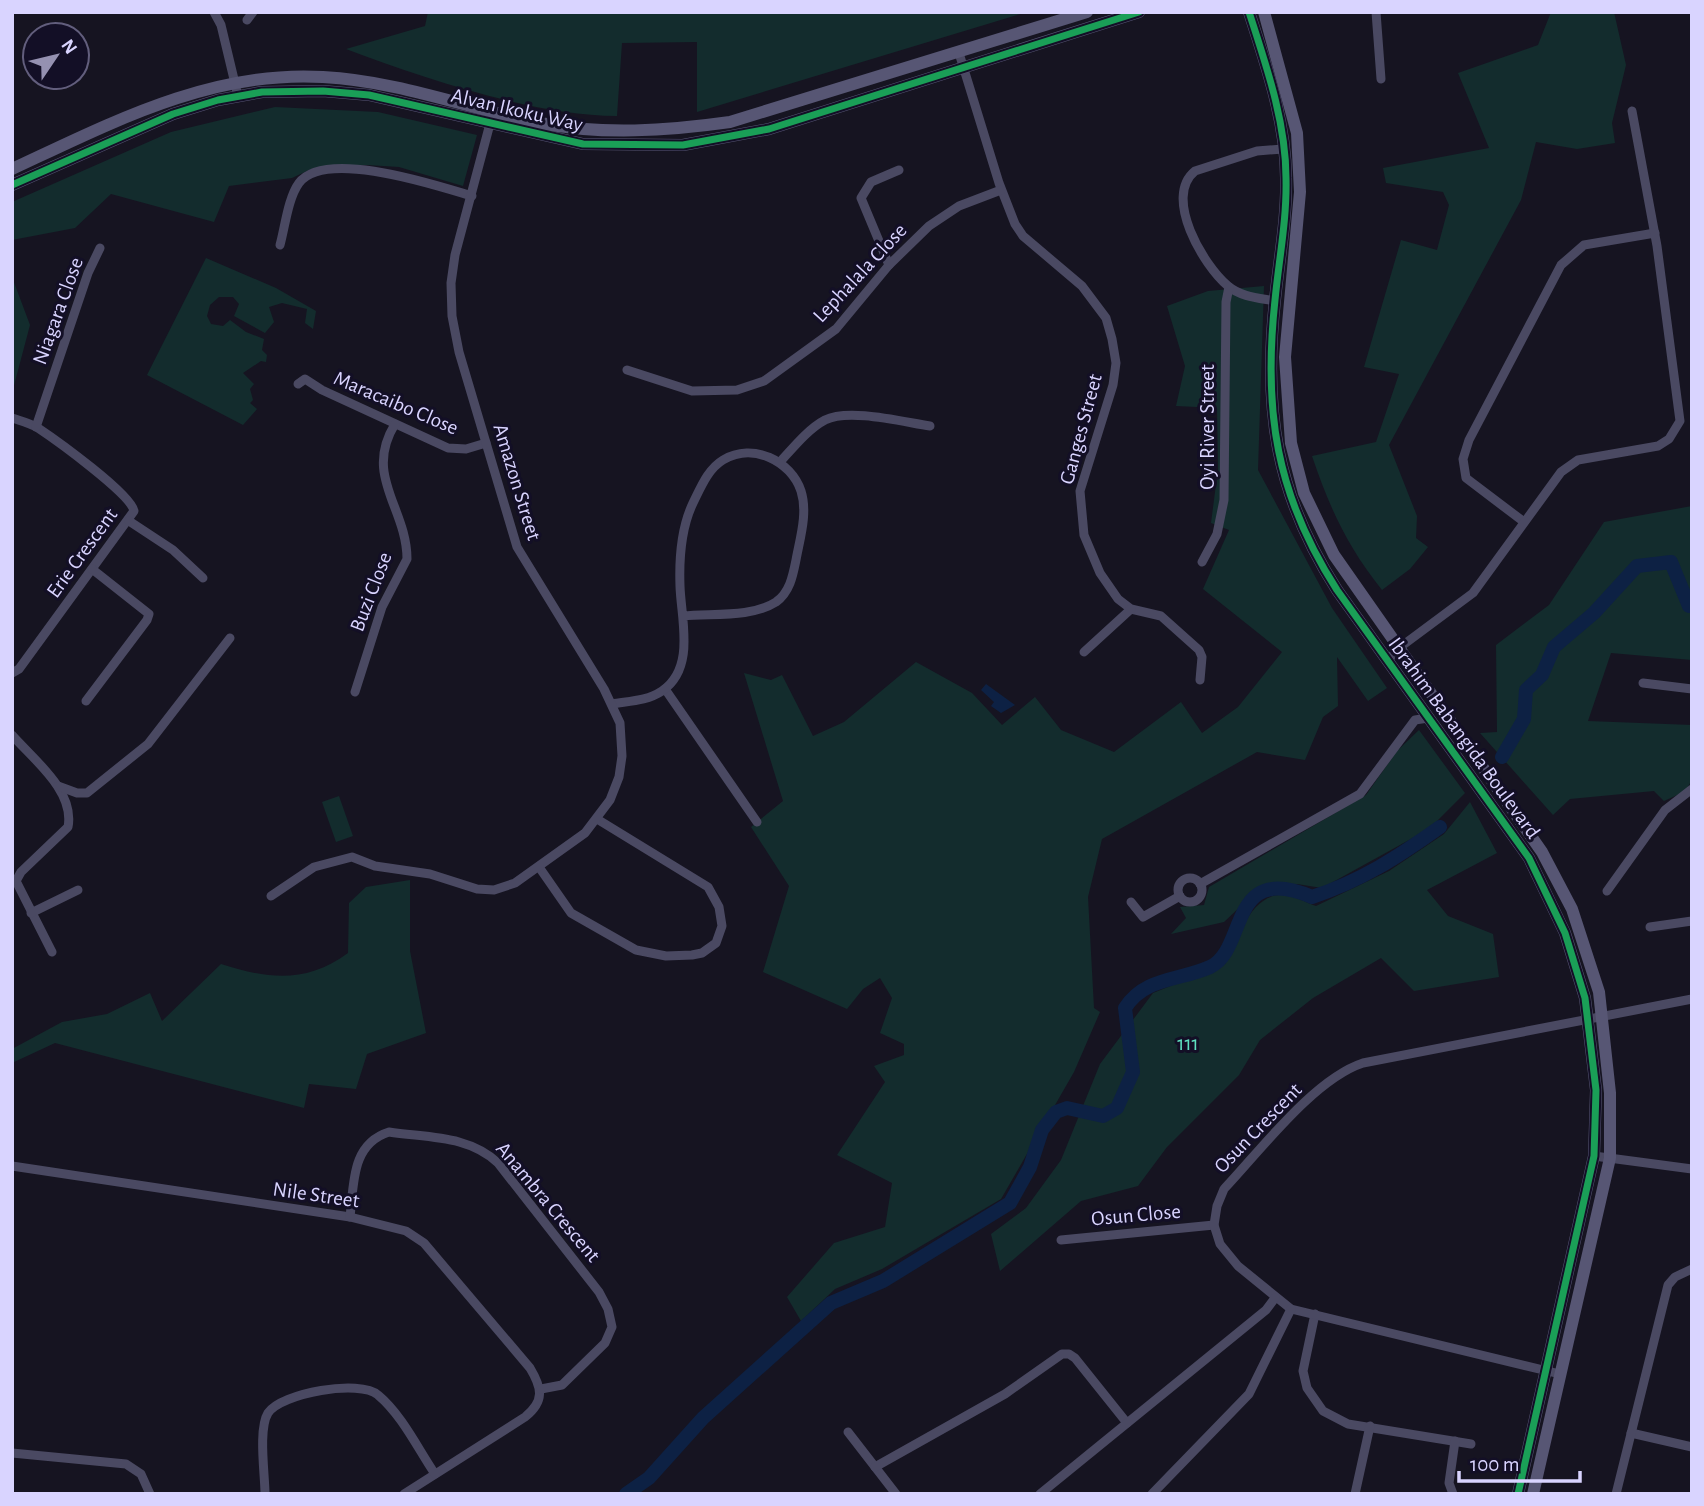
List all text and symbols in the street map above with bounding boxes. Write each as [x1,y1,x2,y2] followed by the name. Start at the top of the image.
[21,21,91,91] north arrow
[57,36,80,58] text: N
[449,85,585,135] street label: Alvan Ikoku Way
[809,220,911,326] street label: Lephalala Close
[29,255,87,367] street label: Niagara Close
[1197,364,1218,490] street label: Oyi River Street
[331,367,461,439] street label: Maracaibo Close
[1056,371,1106,486] street label: Ganges Street
[489,421,545,543] street label: Amazon Street
[43,504,122,602] street label: Erie Crescent
[346,549,396,635] street label: Buzi Close
[1384,634,1544,842] street label: Ibrahim Babangida Boulevard
[1177,1033,1199,1054] park label: 111
[1210,1079,1306,1177] street label: Osun Crescent
[492,1138,604,1266] street label: Anambra Crescent
[271,1179,361,1212] street label: Nile Street
[1090,1201,1182,1229] street label: Osun Close
[1459,1440,1580,1484] scale bar
[1470,1454,1520,1475] text: 100 m

